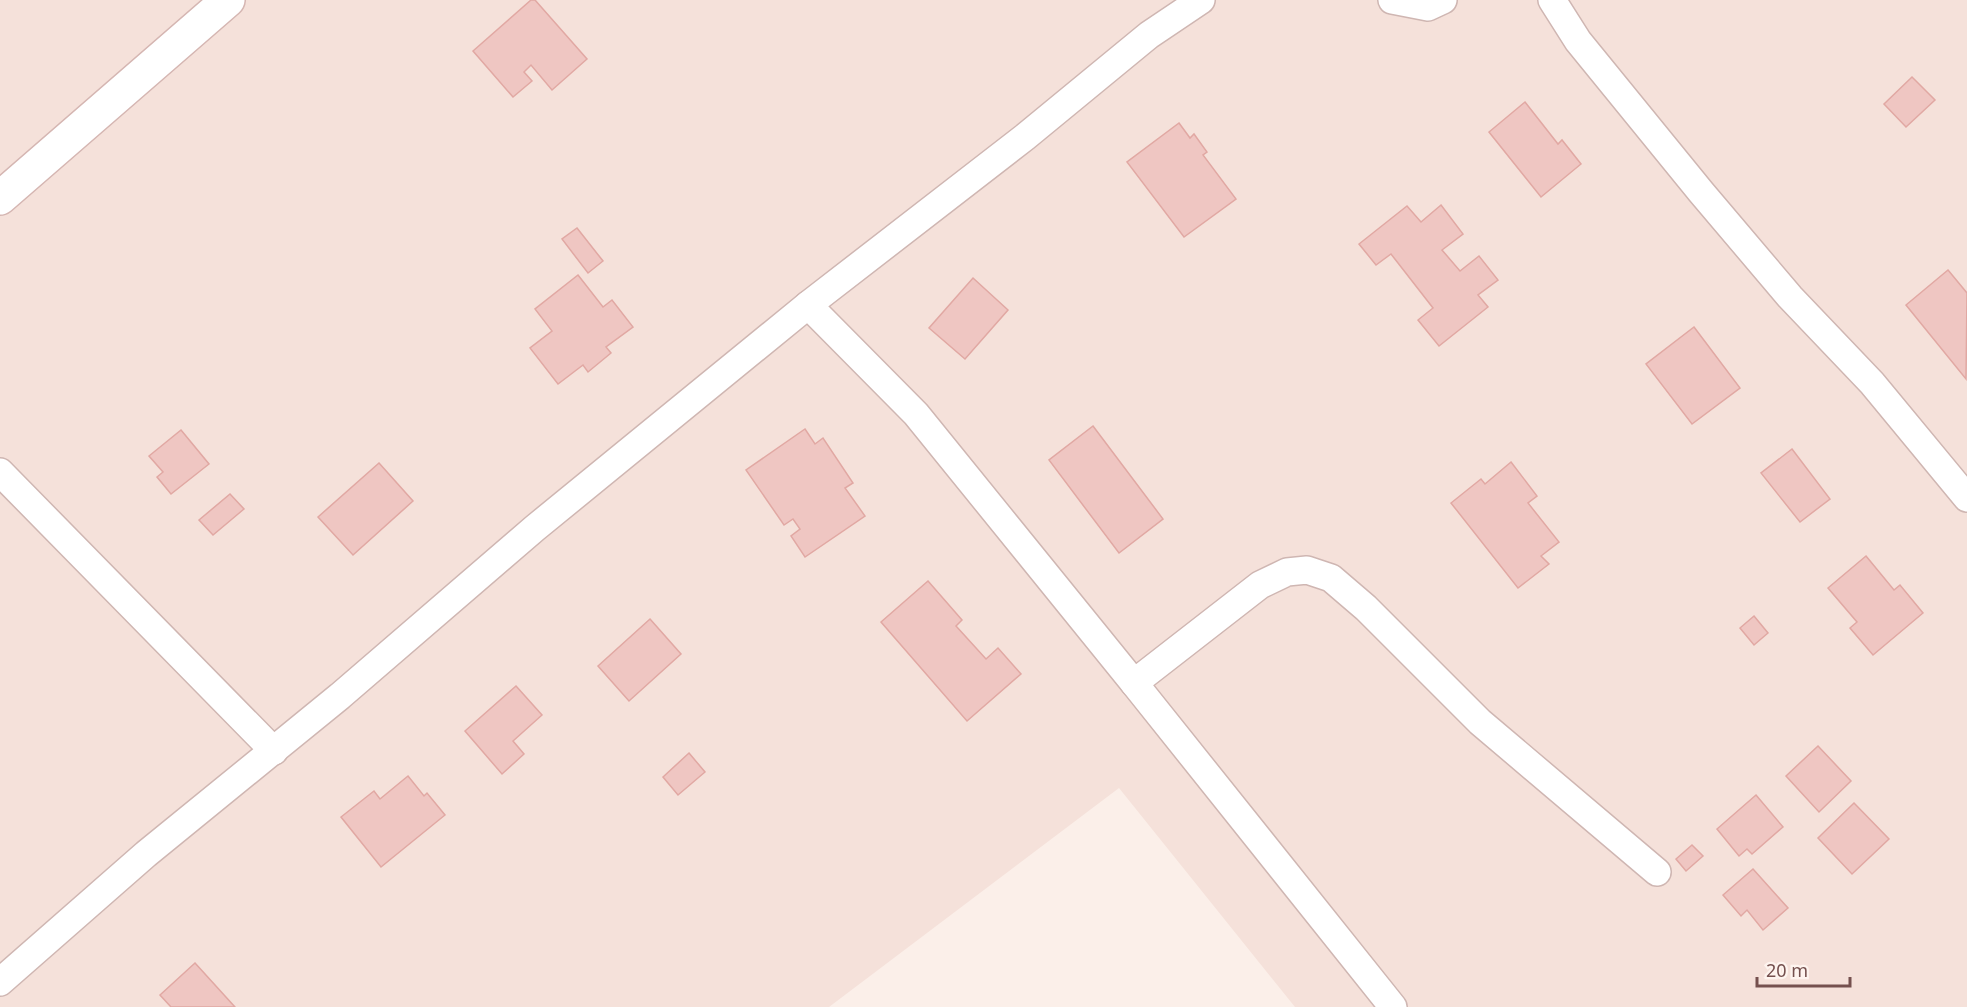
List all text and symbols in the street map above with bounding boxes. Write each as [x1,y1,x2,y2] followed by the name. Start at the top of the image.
[1757,950,1850,988] scale bar
[1766,958,1808,982] text: 20 m

